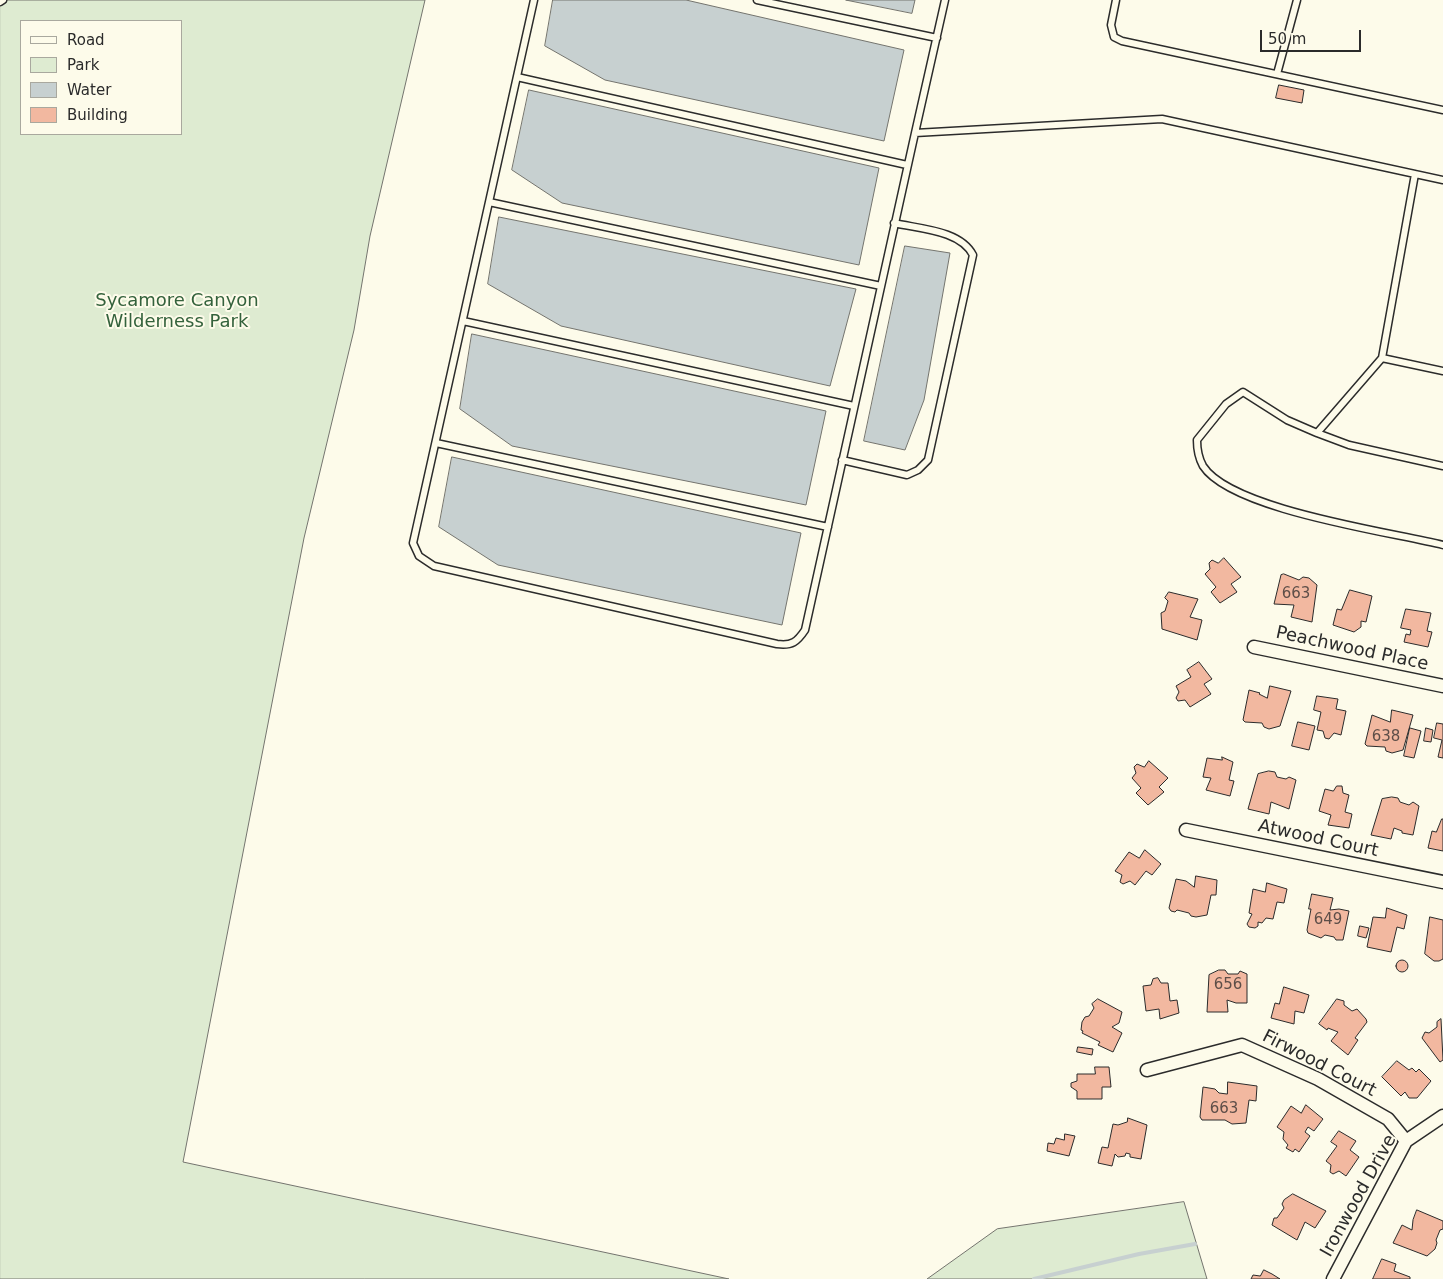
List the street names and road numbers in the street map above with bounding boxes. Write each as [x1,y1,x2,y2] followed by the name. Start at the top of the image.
[1274,622,1430,676] street label: Peachwood Place
[1256,816,1380,862] street label: Atwood Court
[1259,1026,1379,1102] street label: Firwood Court
[1316,1131,1402,1261] street label: Ironwood Drive

